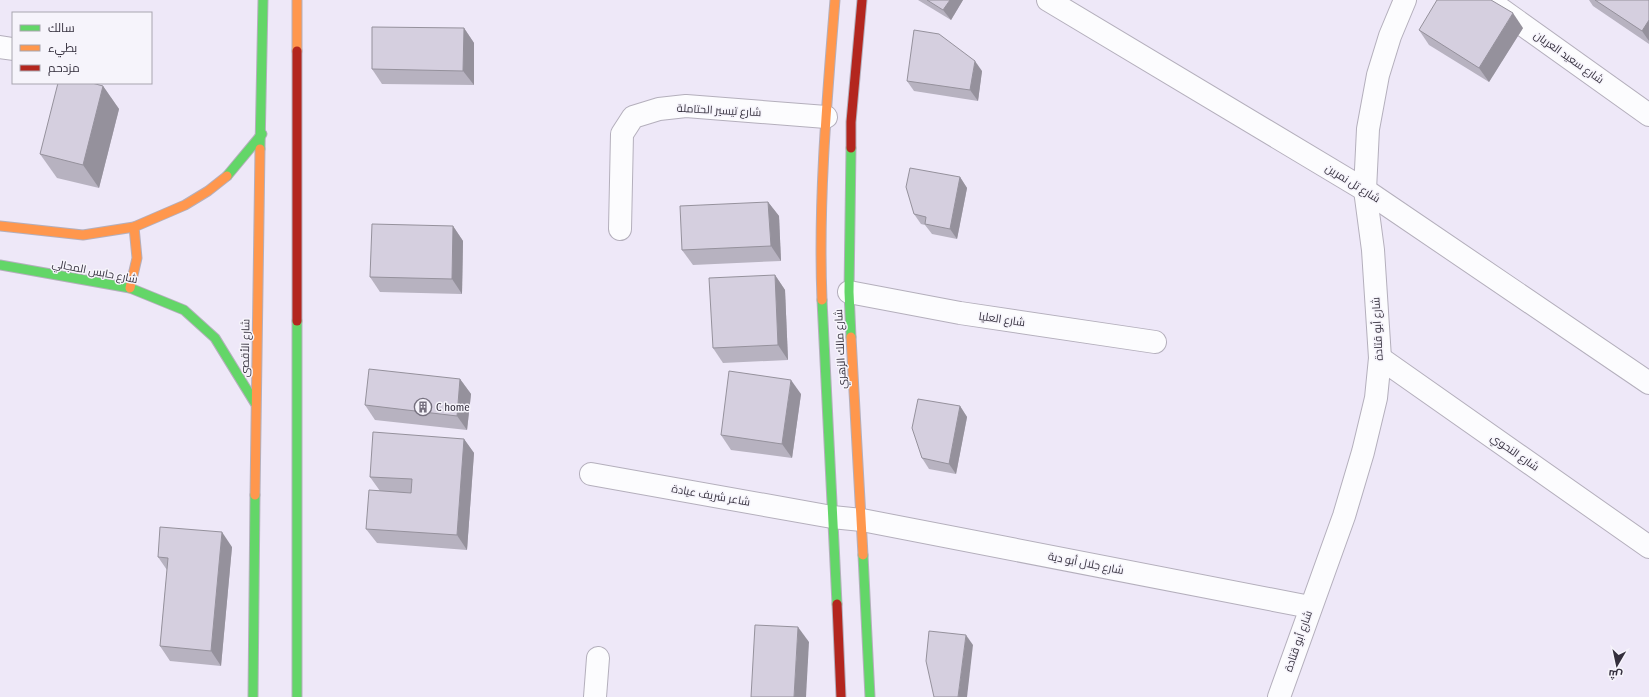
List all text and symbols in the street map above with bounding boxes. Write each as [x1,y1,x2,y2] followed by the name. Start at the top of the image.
[12,12,152,84] legend
[48,21,75,35] text: سالك
[1531,28,1606,87] street label: شارع سعيد العريان
[48,41,77,58] text: بطيء
[48,61,80,76] text: مزدحم
[676,102,762,120] street label: شارع تيسير الحتاملة
[1322,161,1383,206] street label: شارع تل نمرين
[51,257,139,288] street label: شارع حابس المجالي
[1368,297,1387,361] street label: شارع أبو قتادة
[832,309,851,389] street label: شارع مالك الزهري
[978,310,1026,330] street label: شارع العليا
[238,319,254,377] street label: شارع الأقصى
[413,397,433,417] building icon: C home
[436,401,470,414] place label: C home
[1487,431,1541,475] street label: شارع النحوي
[671,482,751,509] street label: شاعر شريف عيادة
[1047,549,1125,578] street label: شارع جلال أبو دية
[1281,609,1316,674] street label: شارع أبو قتادة
[1597,645,1637,685] north arrow
[1608,667,1624,682] text: ش

